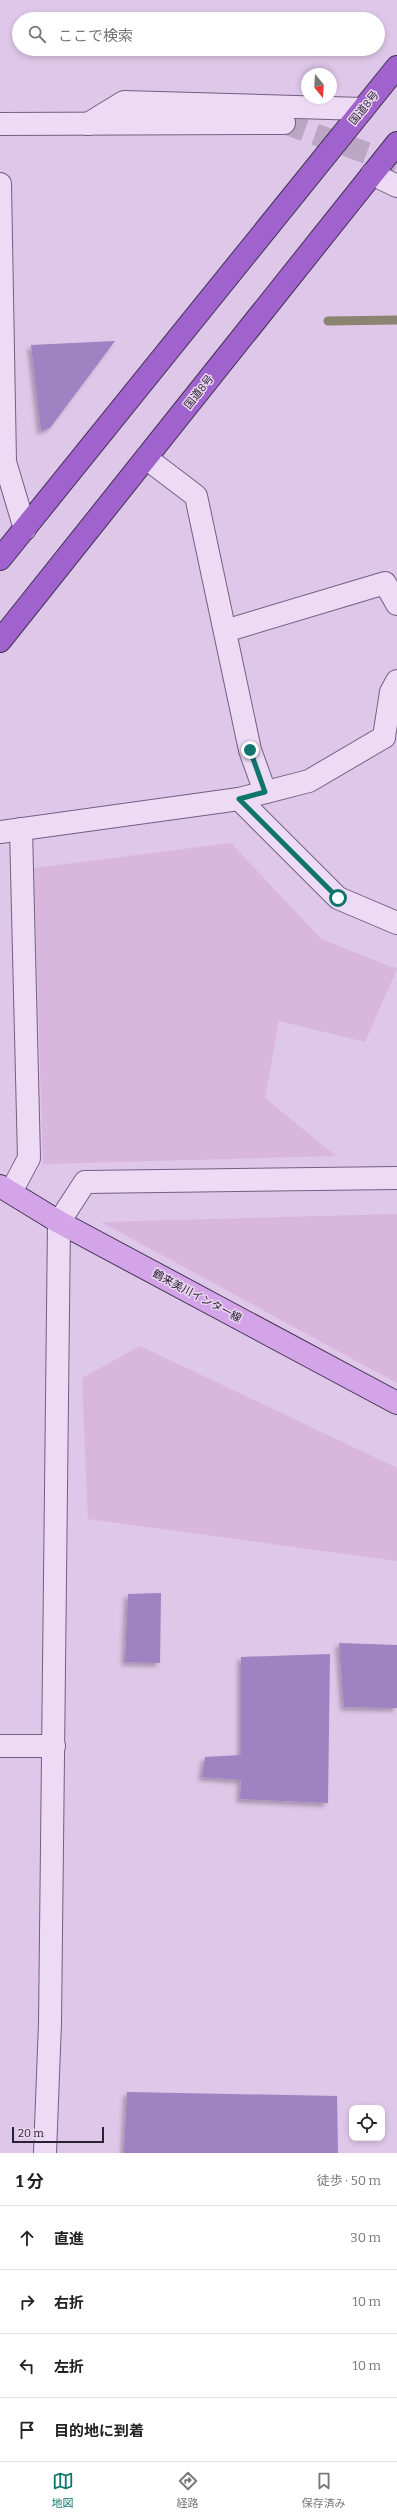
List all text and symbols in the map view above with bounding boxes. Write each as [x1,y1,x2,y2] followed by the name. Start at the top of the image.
[12,12,385,56] search box
[26,23,48,45] icon: search
[58,27,133,45] text: ここで検索
[301,68,337,104] north arrow
[346,89,382,127] street label: 国道8号
[182,372,216,412] street label: 国道8号
[241,741,259,759] route end
[329,889,347,907] route start
[150,1267,244,1325] street label: 鶴来美川インター線
[349,2105,385,2141] map controls
[349,2105,385,2141] button: locate
[12,2125,104,2144] scale bar
[18,2127,44,2140] text: 20 m
[16,2171,43,2192] text: 1 分
[317,2173,381,2188] text: 徒歩 · 50 m
[16,2227,38,2249] icon: ahead
[54,2230,84,2248] text: 直進
[350,2230,381,2245] text: 30 m
[16,2291,38,2313] icon: right
[54,2294,84,2312] text: 右折
[352,2294,381,2309] text: 10 m
[16,2355,38,2377] icon: left
[54,2358,84,2376] text: 左折
[352,2358,381,2373] text: 10 m
[16,2419,38,2441] icon: arrive
[54,2422,144,2440] text: 目的地に到着
[52,2470,74,2510] tab: 地図
[177,2470,199,2510] tab: 経路
[302,2470,346,2510] tab: 保存済み

